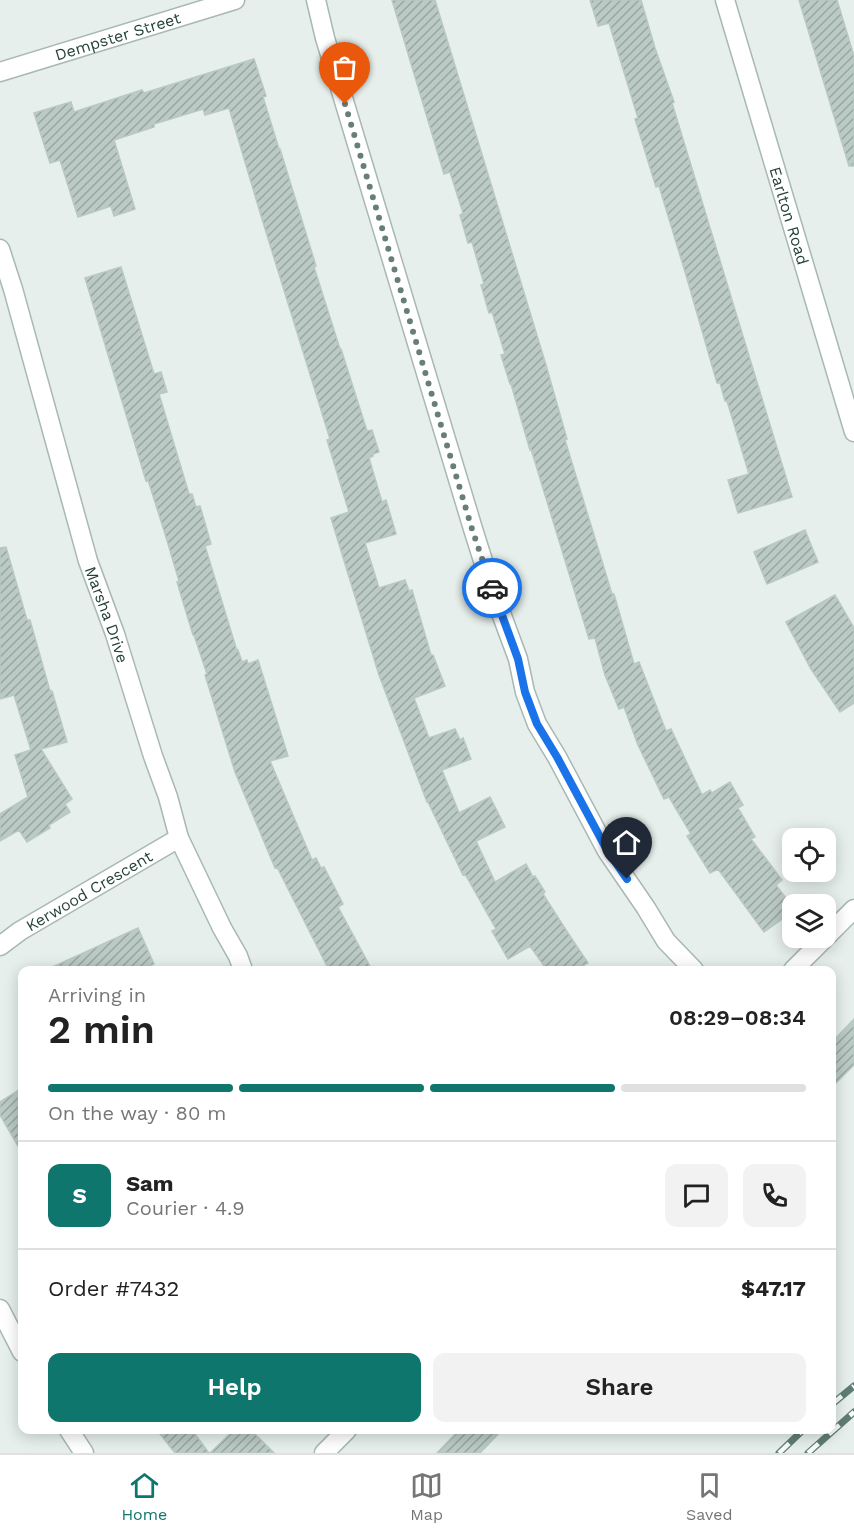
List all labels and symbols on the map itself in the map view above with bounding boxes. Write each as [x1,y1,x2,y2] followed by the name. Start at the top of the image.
[53,8,183,65] street label: Dempster Street
[319,42,370,104] pin
[765,165,812,267] street label: Earlton Road
[462,558,522,618] courier
[81,564,132,665] street label: Marsha Drive
[601,817,652,879] pin
[23,847,156,935] street label: Kerwood Crescent

